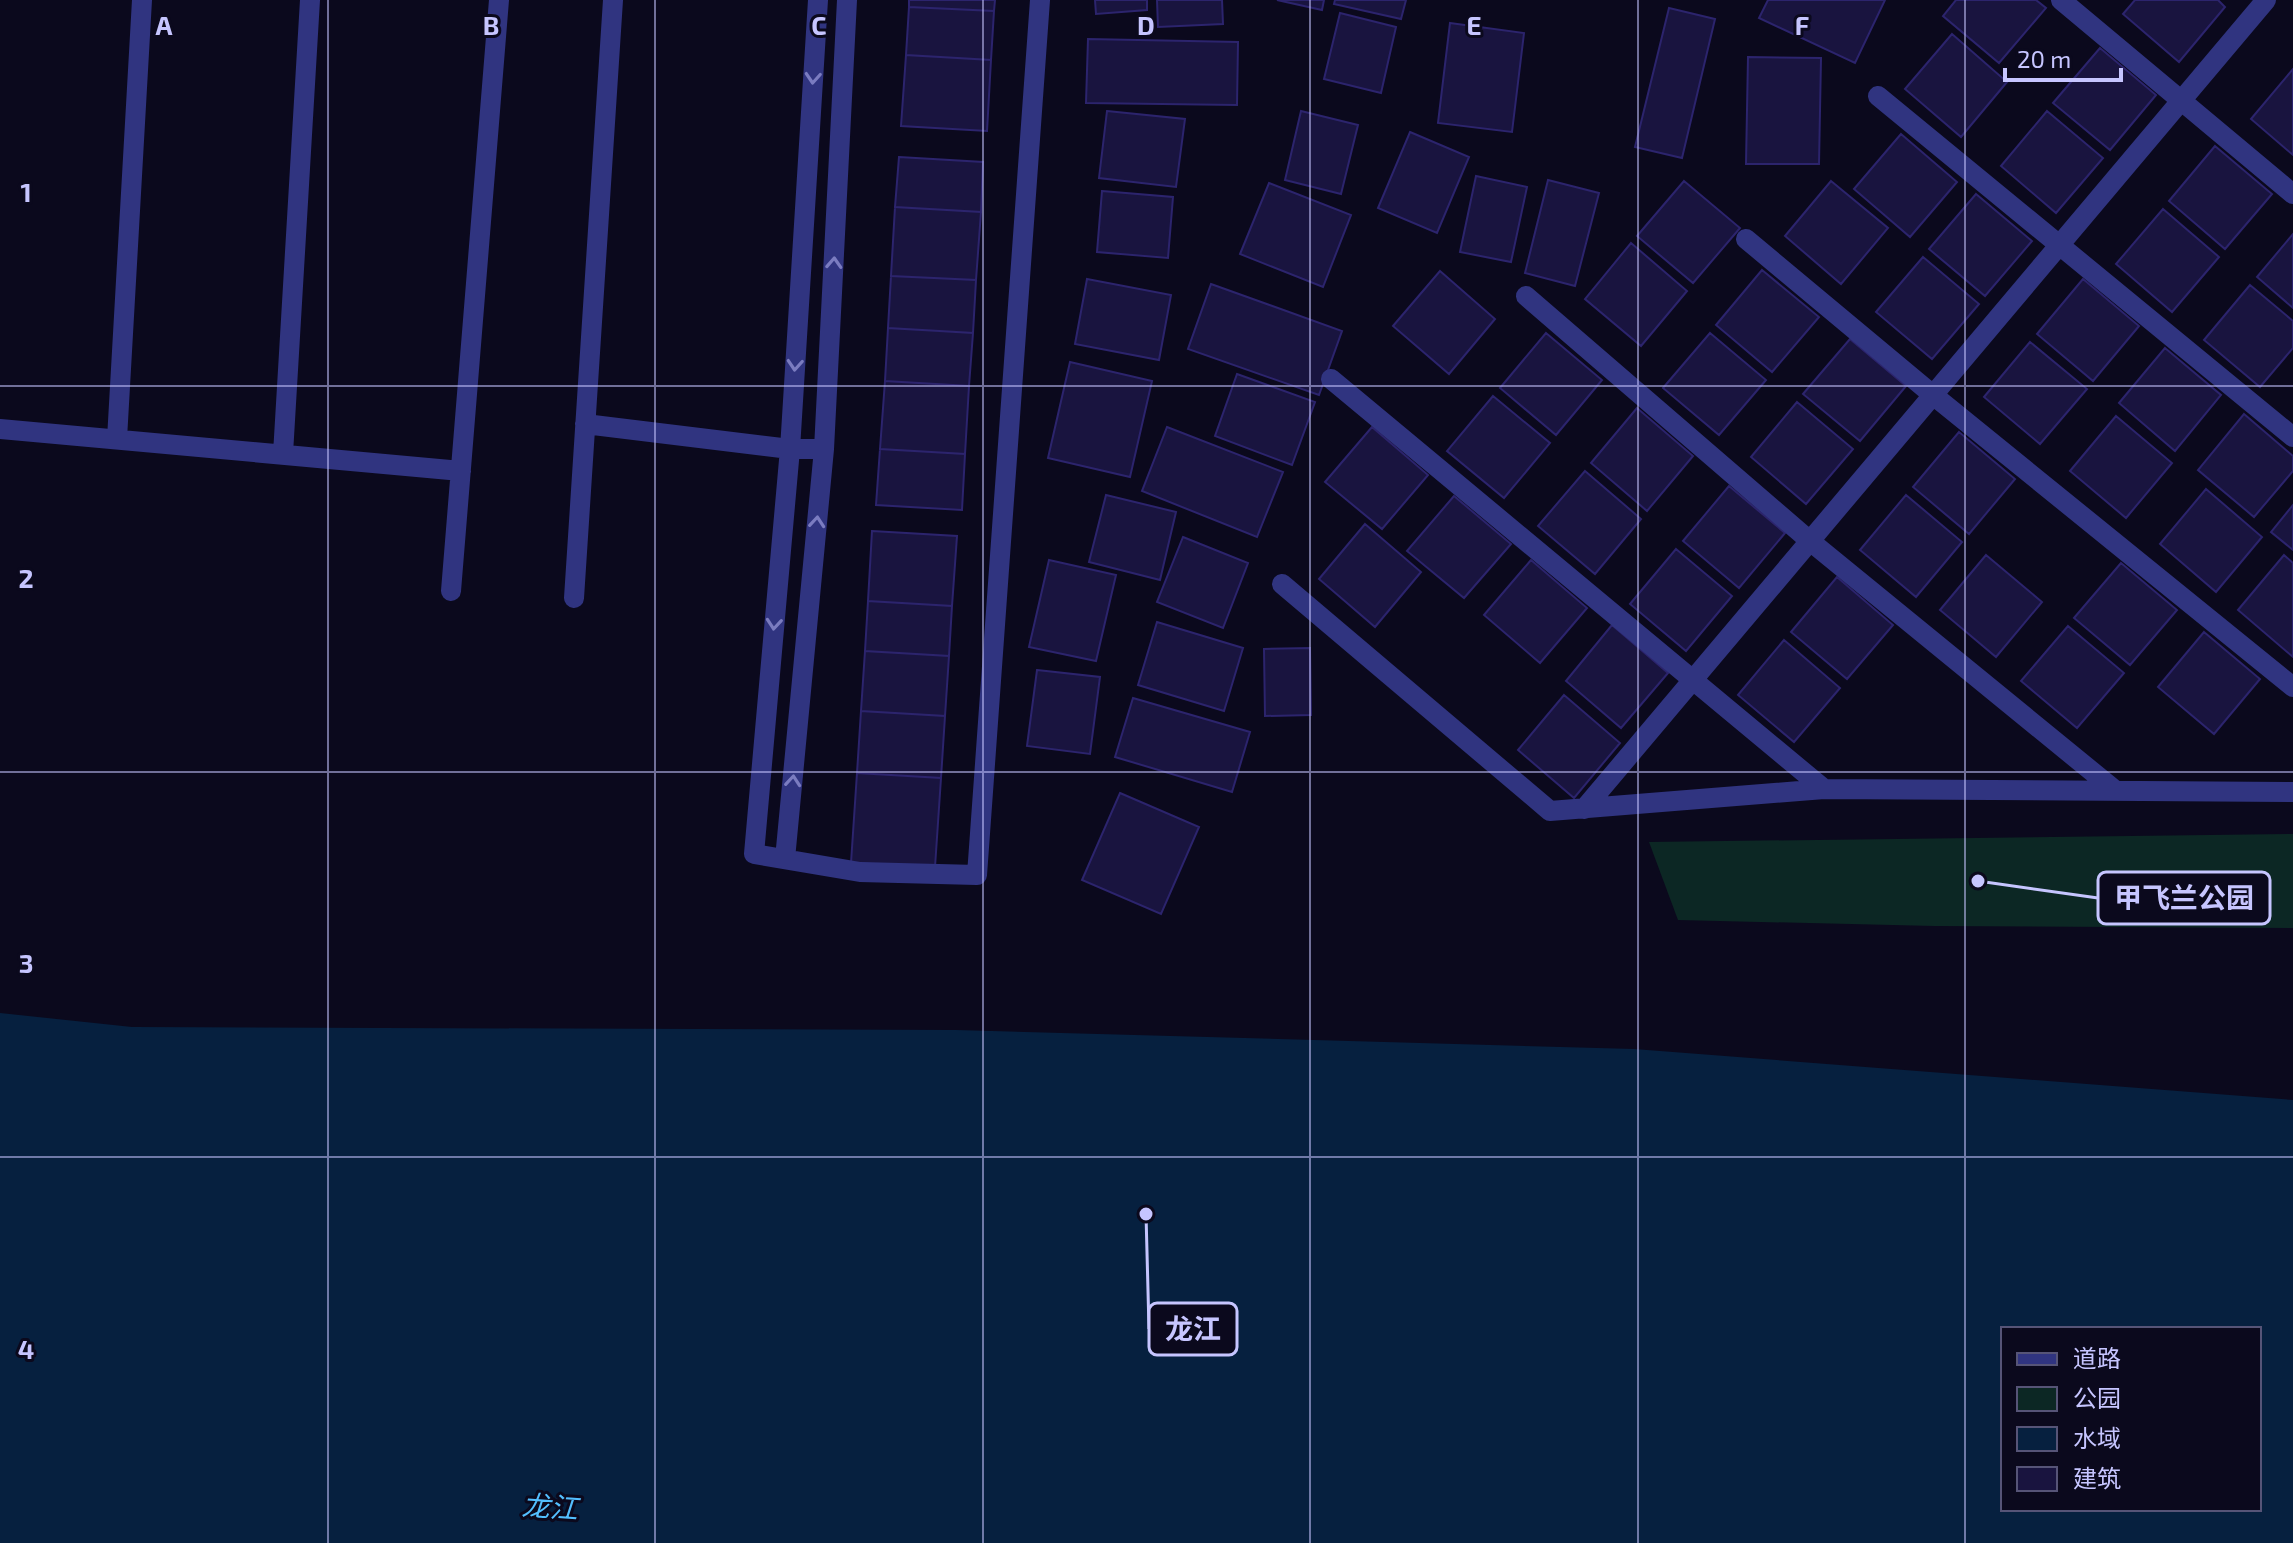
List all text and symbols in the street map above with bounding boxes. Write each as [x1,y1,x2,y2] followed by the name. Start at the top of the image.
[156,9,173,40] text: A
[483,9,499,40] text: B
[811,9,827,40] text: C
[1137,9,1155,40] text: D
[1466,9,1482,40] text: E
[1795,9,1809,40] text: F
[2005,32,2121,82] scale bar
[2017,44,2071,73] text: 20 m
[805,72,822,85] one-way arrow
[20,176,32,207] text: 1
[825,256,842,269] one-way arrow
[787,359,804,372] one-way arrow
[809,516,826,529] one-way arrow
[18,562,34,593] text: 2
[766,618,783,631] one-way arrow
[784,774,801,787] one-way arrow
[2098,872,2270,924] callout: 甲飞兰公园
[2114,880,2254,914] text: 甲飞兰公园
[19,947,33,978] text: 3
[1149,1303,1237,1355] callout: 龙江
[1165,1311,1221,1345] text: 龙江
[2001,1327,2261,1511] legend
[18,1333,34,1364] text: 4
[2073,1343,2121,1372] text: 道路
[2073,1383,2121,1412] text: 公园
[2073,1423,2121,1452] text: 水域
[2073,1463,2121,1492] text: 建筑
[521,1487,582,1525] water label: 龙江

